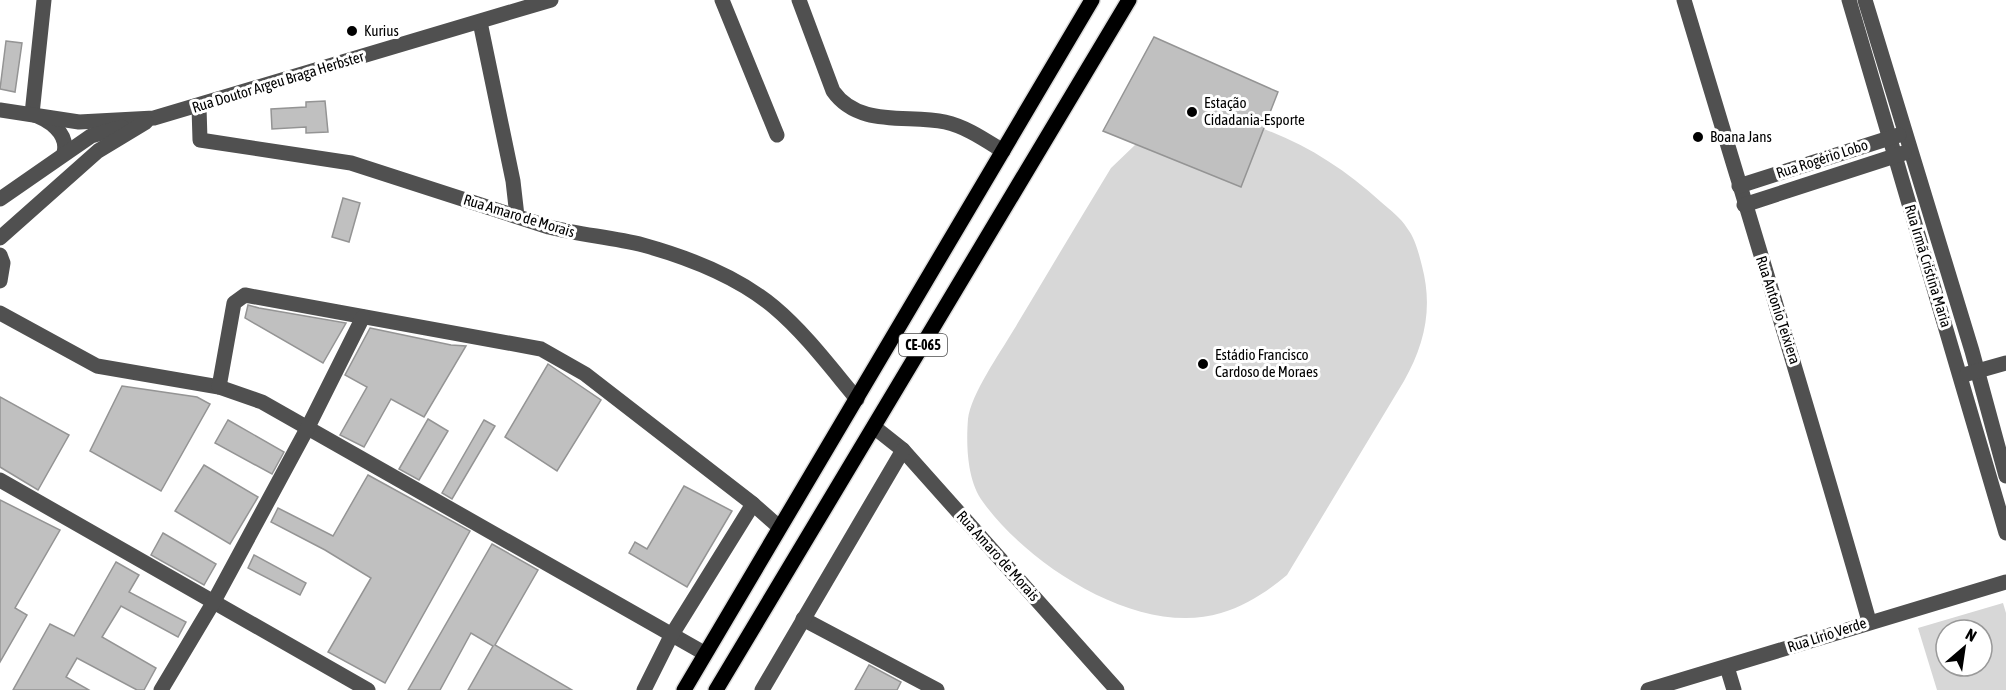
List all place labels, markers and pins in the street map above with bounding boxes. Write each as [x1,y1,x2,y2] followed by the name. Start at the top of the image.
[364,22,399,39] place label: Kurius
[345,24,359,38] marker: Kurius
[1204,94,1305,128] place label: Estação Cidadania-Esporte
[1185,105,1199,119] marker: Estação Cidadania-Esporte
[1710,128,1772,145] place label: Boana Jans
[1691,130,1705,144] marker: Boana Jans
[1215,346,1318,380] place label: Estádio Francisco Cardoso de Moraes
[1196,357,1210,371] marker: Estádio Francisco Cardoso de Moraes

